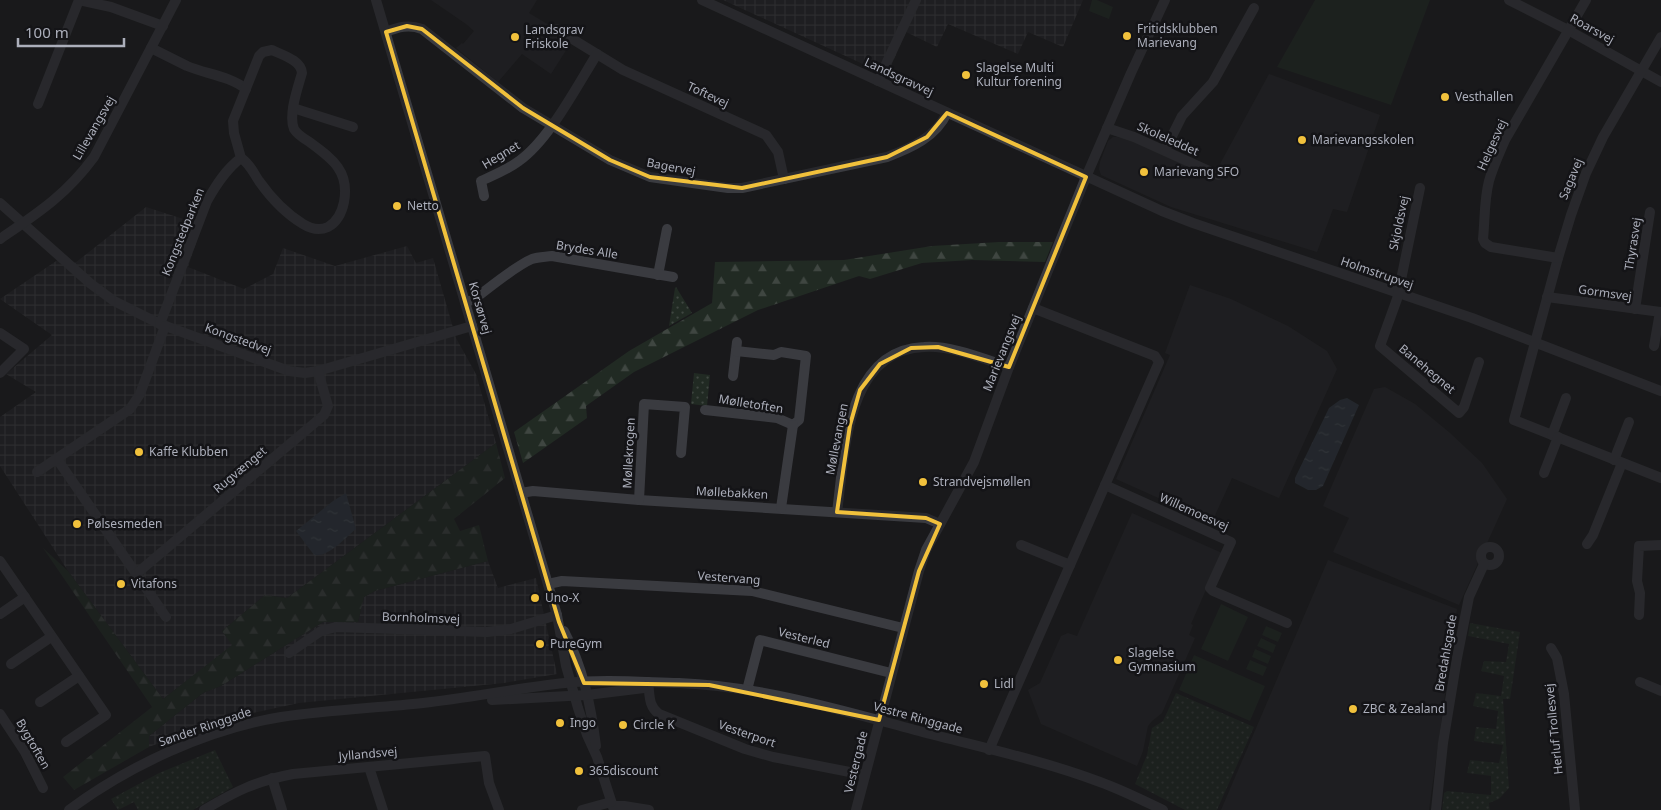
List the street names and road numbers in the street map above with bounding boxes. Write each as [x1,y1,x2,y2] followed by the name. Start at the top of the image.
[1567,9,1617,48] street label: Roarsvej
[862,53,937,100] street label: Landsgravvej
[685,78,732,112] street label: Toftevej
[68,93,119,163] street label: Lillevangsvej
[1473,116,1510,173] street label: Helgesvej
[1135,117,1202,160] street label: Skoleleddet
[479,136,524,173] street label: Hegnet
[645,153,697,180] street label: Bagervej
[1555,156,1587,202] street label: Sagavej
[157,185,208,278] street label: Kongstedparken
[1384,194,1413,252] street label: Skjoldsvej
[1620,216,1645,272] street label: Thyrasvej
[555,236,620,263] street label: Brydes Alle
[1338,252,1416,293] street label: Holmstrupvej
[465,280,496,336] street label: Korsørvej
[1577,280,1633,305] street label: Gormsvej
[978,312,1025,394] street label: Marievangsvej
[203,319,274,358] street label: Kongstedvej
[1396,340,1460,398] street label: Banehegnet
[717,390,785,417] street label: Mølletoften
[821,402,852,476] street label: Møllevangen
[618,417,639,489] street label: Møllekrogen
[209,442,270,497] street label: Rugvænget
[696,482,769,503] street label: Møllebakken
[1157,489,1232,534] street label: Willemoesvej
[697,567,761,588] street label: Vestervang
[382,608,460,627] street label: Bornholmsvej
[1430,613,1461,693] street label: Bredahlsgade
[776,623,832,652] street label: Vesterled
[1540,683,1567,775] street label: Herluf Trollesvej
[871,697,965,738] street label: Vestre Ringgade
[156,703,254,750] street label: Sønder Ringgade
[12,715,55,772] street label: Bygtoften
[716,716,779,751] street label: Vesterport
[840,729,872,795] street label: Vestergade
[337,742,398,765] street label: Jyllandsvej

